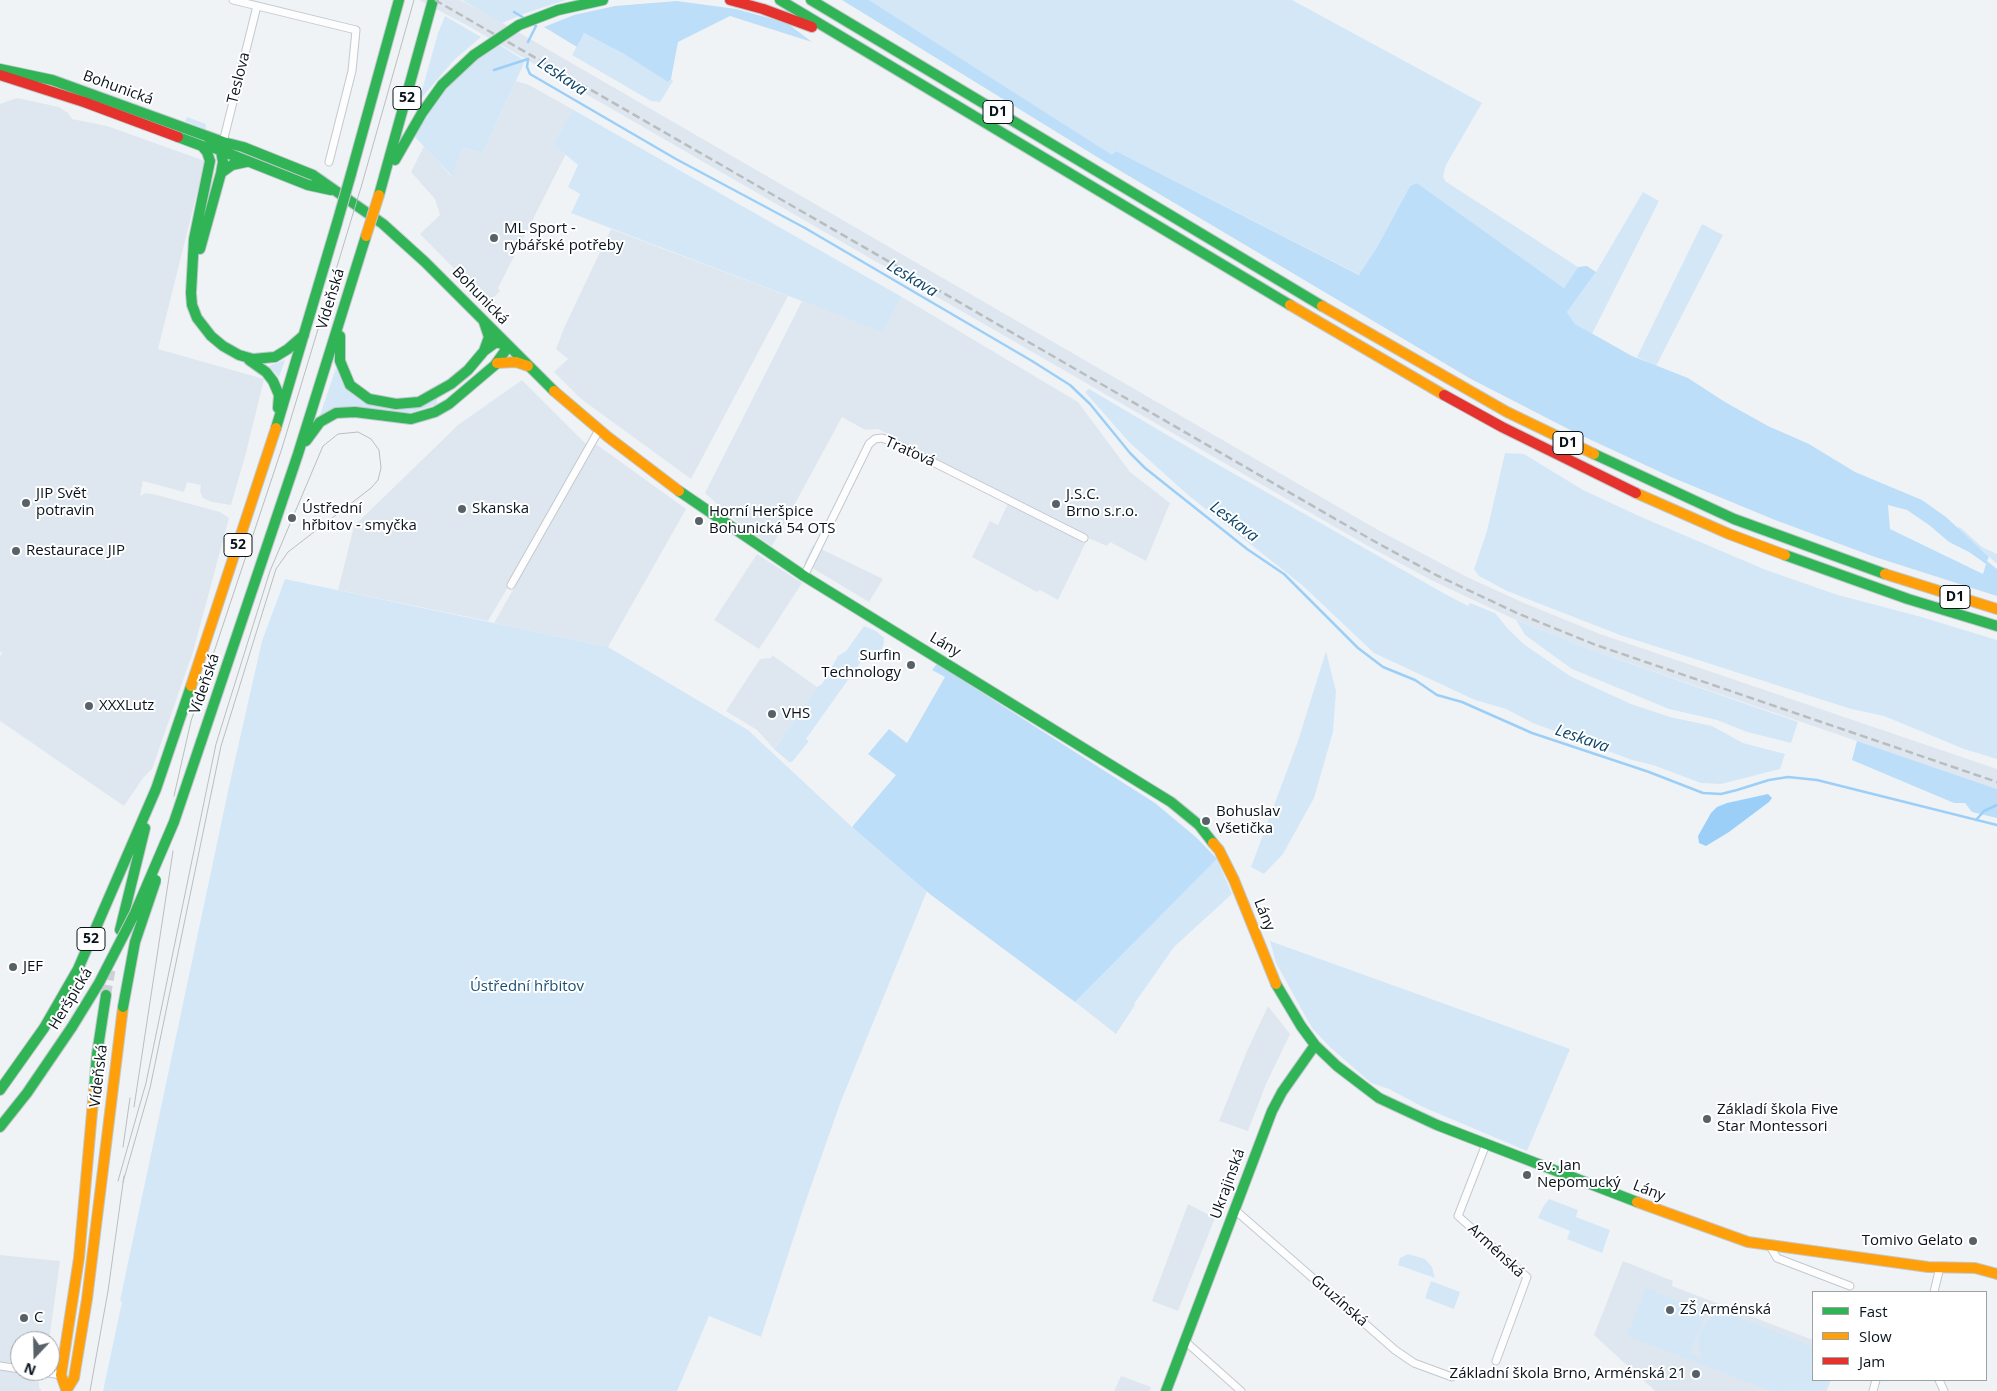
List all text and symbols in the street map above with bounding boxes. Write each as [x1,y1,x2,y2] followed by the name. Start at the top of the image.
[224,50,254,106] street label: Teslova
[533,53,591,101] water label: Leskava
[80,67,156,109] street label: Bohunická
[393,86,421,110] road number: 52
[983,100,1013,124] road number: D1
[504,220,623,255] place label: ML Sport - rybářské potřeby
[488,232,500,244] marker: ML Sport - rybářské potřeby
[883,256,941,302] water label: Leskava
[448,263,512,329] street label: Bohunická
[313,266,349,332] street label: Vídeňská
[1553,432,1583,454] road number: D1
[882,433,938,471] street label: Traťová
[36,485,94,520] place label: JIP Svět potravin
[1066,486,1138,521] place label: J.S.C. Brno s.r.o.
[20,497,32,509] marker: JIP Svět potravin
[1050,498,1062,510] marker: J.S.C. Brno s.r.o.
[1206,498,1262,546] water label: Leskava
[302,500,417,535] place label: Ústřední hřbitov - smyčka
[472,500,529,518] place label: Skanska
[456,503,468,515] marker: Skanska
[709,503,836,538] place label: Horní Heršpice Bohunická 54 OTS
[286,512,298,524] marker: Ústřední hřbitov - smyčka
[693,515,705,527] marker: Horní Heršpice Bohunická 54 OTS
[224,534,252,556] road number: 52
[26,542,125,560] place label: Restaurace JIP
[10,545,22,557] marker: Restaurace JIP
[1940,586,1970,608] road number: D1
[926,629,964,661] street label: Lány
[821,647,901,682] place label: Surfin Technology
[186,651,224,717] street label: Vídeňská
[905,659,917,671] marker: Surfin Technology
[99,697,154,715] place label: XXXLutz
[83,700,95,712] marker: XXXLutz
[782,705,810,723] place label: VHS
[766,708,778,720] marker: VHS
[1552,721,1612,757] water label: Leskava
[1216,803,1280,838] place label: Bohuslav Všetička
[1200,815,1212,827] marker: Bohuslav Všetička
[1249,896,1279,934] street label: Lány
[77,928,105,951] road number: 52
[23,958,43,976] place label: JEF
[7,961,19,973] marker: JEF
[45,965,97,1033] street label: Heršpická
[470,978,584,996] park label: Ústřední hřbitov
[86,1044,112,1108] street label: Vídeňská
[1717,1101,1838,1136] place label: Základí škola Five Star Montessori
[1701,1113,1713,1125] marker: Základí škola Five Star Montessori
[1207,1146,1249,1222] street label: Ukrajinská
[1537,1157,1621,1192] place label: sv. Jan Nepomucký
[1521,1169,1533,1181] marker: sv. Jan Nepomucký
[1630,1177,1668,1205] street label: Lány
[1464,1220,1528,1282] street label: Arménská
[1862,1232,1963,1250] place label: Tomivo Gelato
[1967,1235,1979,1247] marker: Tomivo Gelato
[1307,1271,1371,1331] street label: Gruzínská
[1812,1291,1987,1381] legend
[1680,1301,1771,1319] place label: ZŠ Arménská
[1859,1301,1888,1321] text: Fast
[1664,1304,1676,1316] marker: ZŠ Arménská
[34,1309,43,1327] place label: C
[18,1312,30,1324] marker: C
[1859,1326,1892,1346] text: Slow
[10,1331,60,1381] north arrow
[1859,1351,1885,1371] text: Jam
[21,1359,39,1380] text: N
[1450,1365,1686,1383] place label: Základní škola Brno, Arménská 21
[1690,1368,1702,1380] marker: Základní škola Brno, Arménská 21

